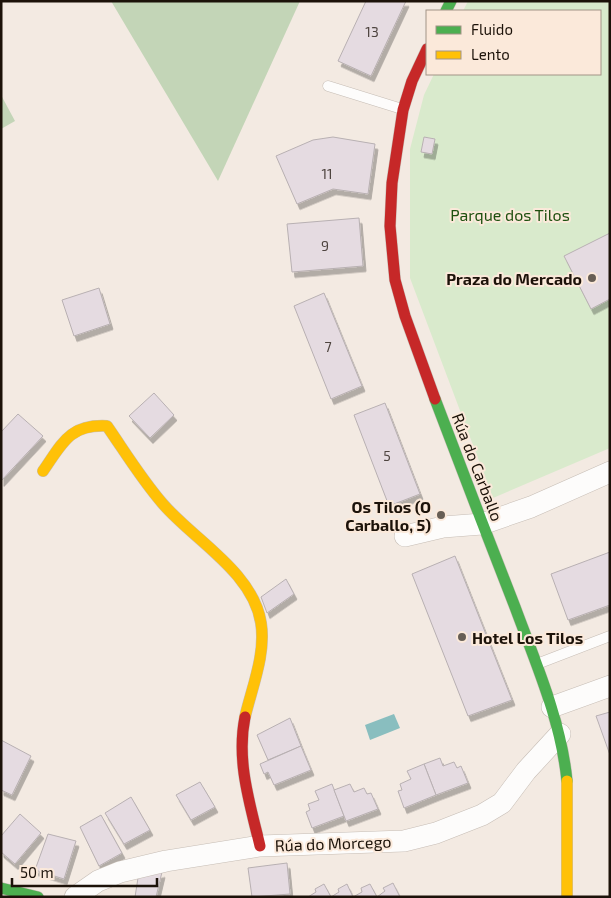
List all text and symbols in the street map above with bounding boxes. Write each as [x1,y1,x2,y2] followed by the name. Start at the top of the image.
[426,10,601,75] legend
[471,20,513,38] text: Fluido
[365,23,379,40] house number: 13
[471,45,510,63] text: Lento
[321,165,333,182] house number: 11
[450,205,570,224] park label: Parque dos Tilos
[321,237,329,254] house number: 9
[446,269,582,288] place label: Praza do Mercado
[586,272,598,284] marker: Praza do Mercado
[324,338,332,355] house number: 7
[449,410,507,524] street label: Rúa do Carballo
[383,447,391,464] house number: 5
[345,497,431,534] place label: Os Tilos (O Carballo, 5)
[435,509,447,521] marker: Os Tilos (O Carballo, 5)
[472,628,583,647] place label: Hotel Los Tilos
[456,631,468,643] marker: Hotel Los Tilos
[274,831,392,855] street label: Rúa do Morcego
[12,856,158,888] scale bar
[20,863,54,881] text: 50 m

